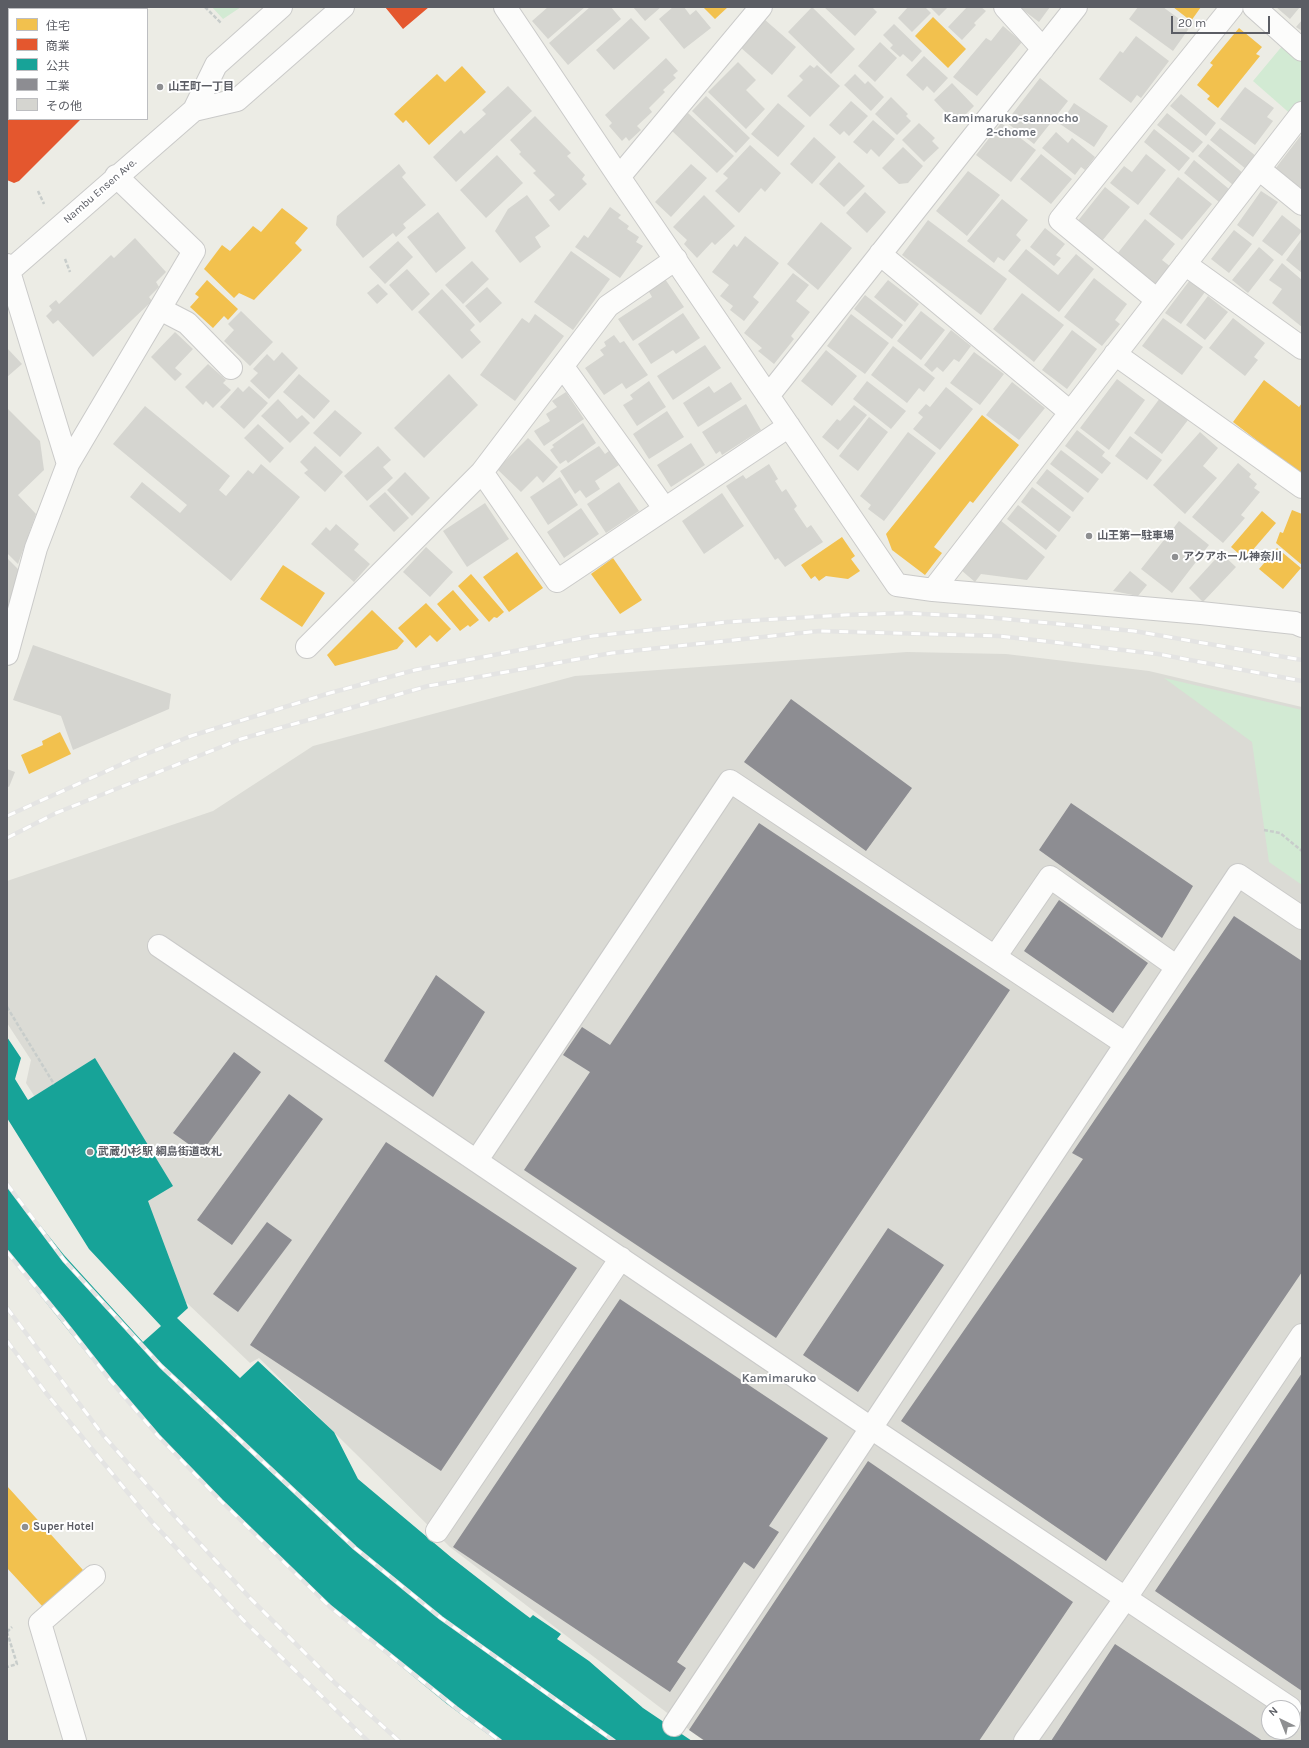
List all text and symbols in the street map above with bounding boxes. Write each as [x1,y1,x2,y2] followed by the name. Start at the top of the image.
[8,8,148,120] legend
[1173,8,1272,34] scale bar
[1178,16,1206,30] text: 20 m
[46,19,70,33] text: 住宅
[46,39,70,53] text: 商業
[46,59,70,73] text: 公共
[46,79,70,93] text: 工業
[168,80,234,94] place label: 山王町一丁目
[155,82,165,92] marker: 山王町一丁目
[46,99,82,113] text: その他
[944,112,1078,140] district label: Kamimaruko-sannocho 2-chome
[61,156,139,226] street label: Nambu Ensen Ave.
[1097,529,1174,543] place label: 山王第一駐車場
[1084,531,1094,541] marker: 山王第一駐車場
[1183,550,1282,564] place label: アクアホール神奈川
[1170,552,1180,562] marker: アクアホール神奈川
[98,1145,222,1159] place label: 武蔵小杉駅 綱島街道改札
[85,1147,95,1157] marker: 武蔵小杉駅 綱島街道改札
[742,1372,816,1386] district label: Kamimaruko
[33,1520,94,1534] place label: Super Hotel
[20,1522,30,1532] marker: Super Hotel
[1261,1700,1301,1740] north arrow
[1266,1704,1280,1719] text: N

